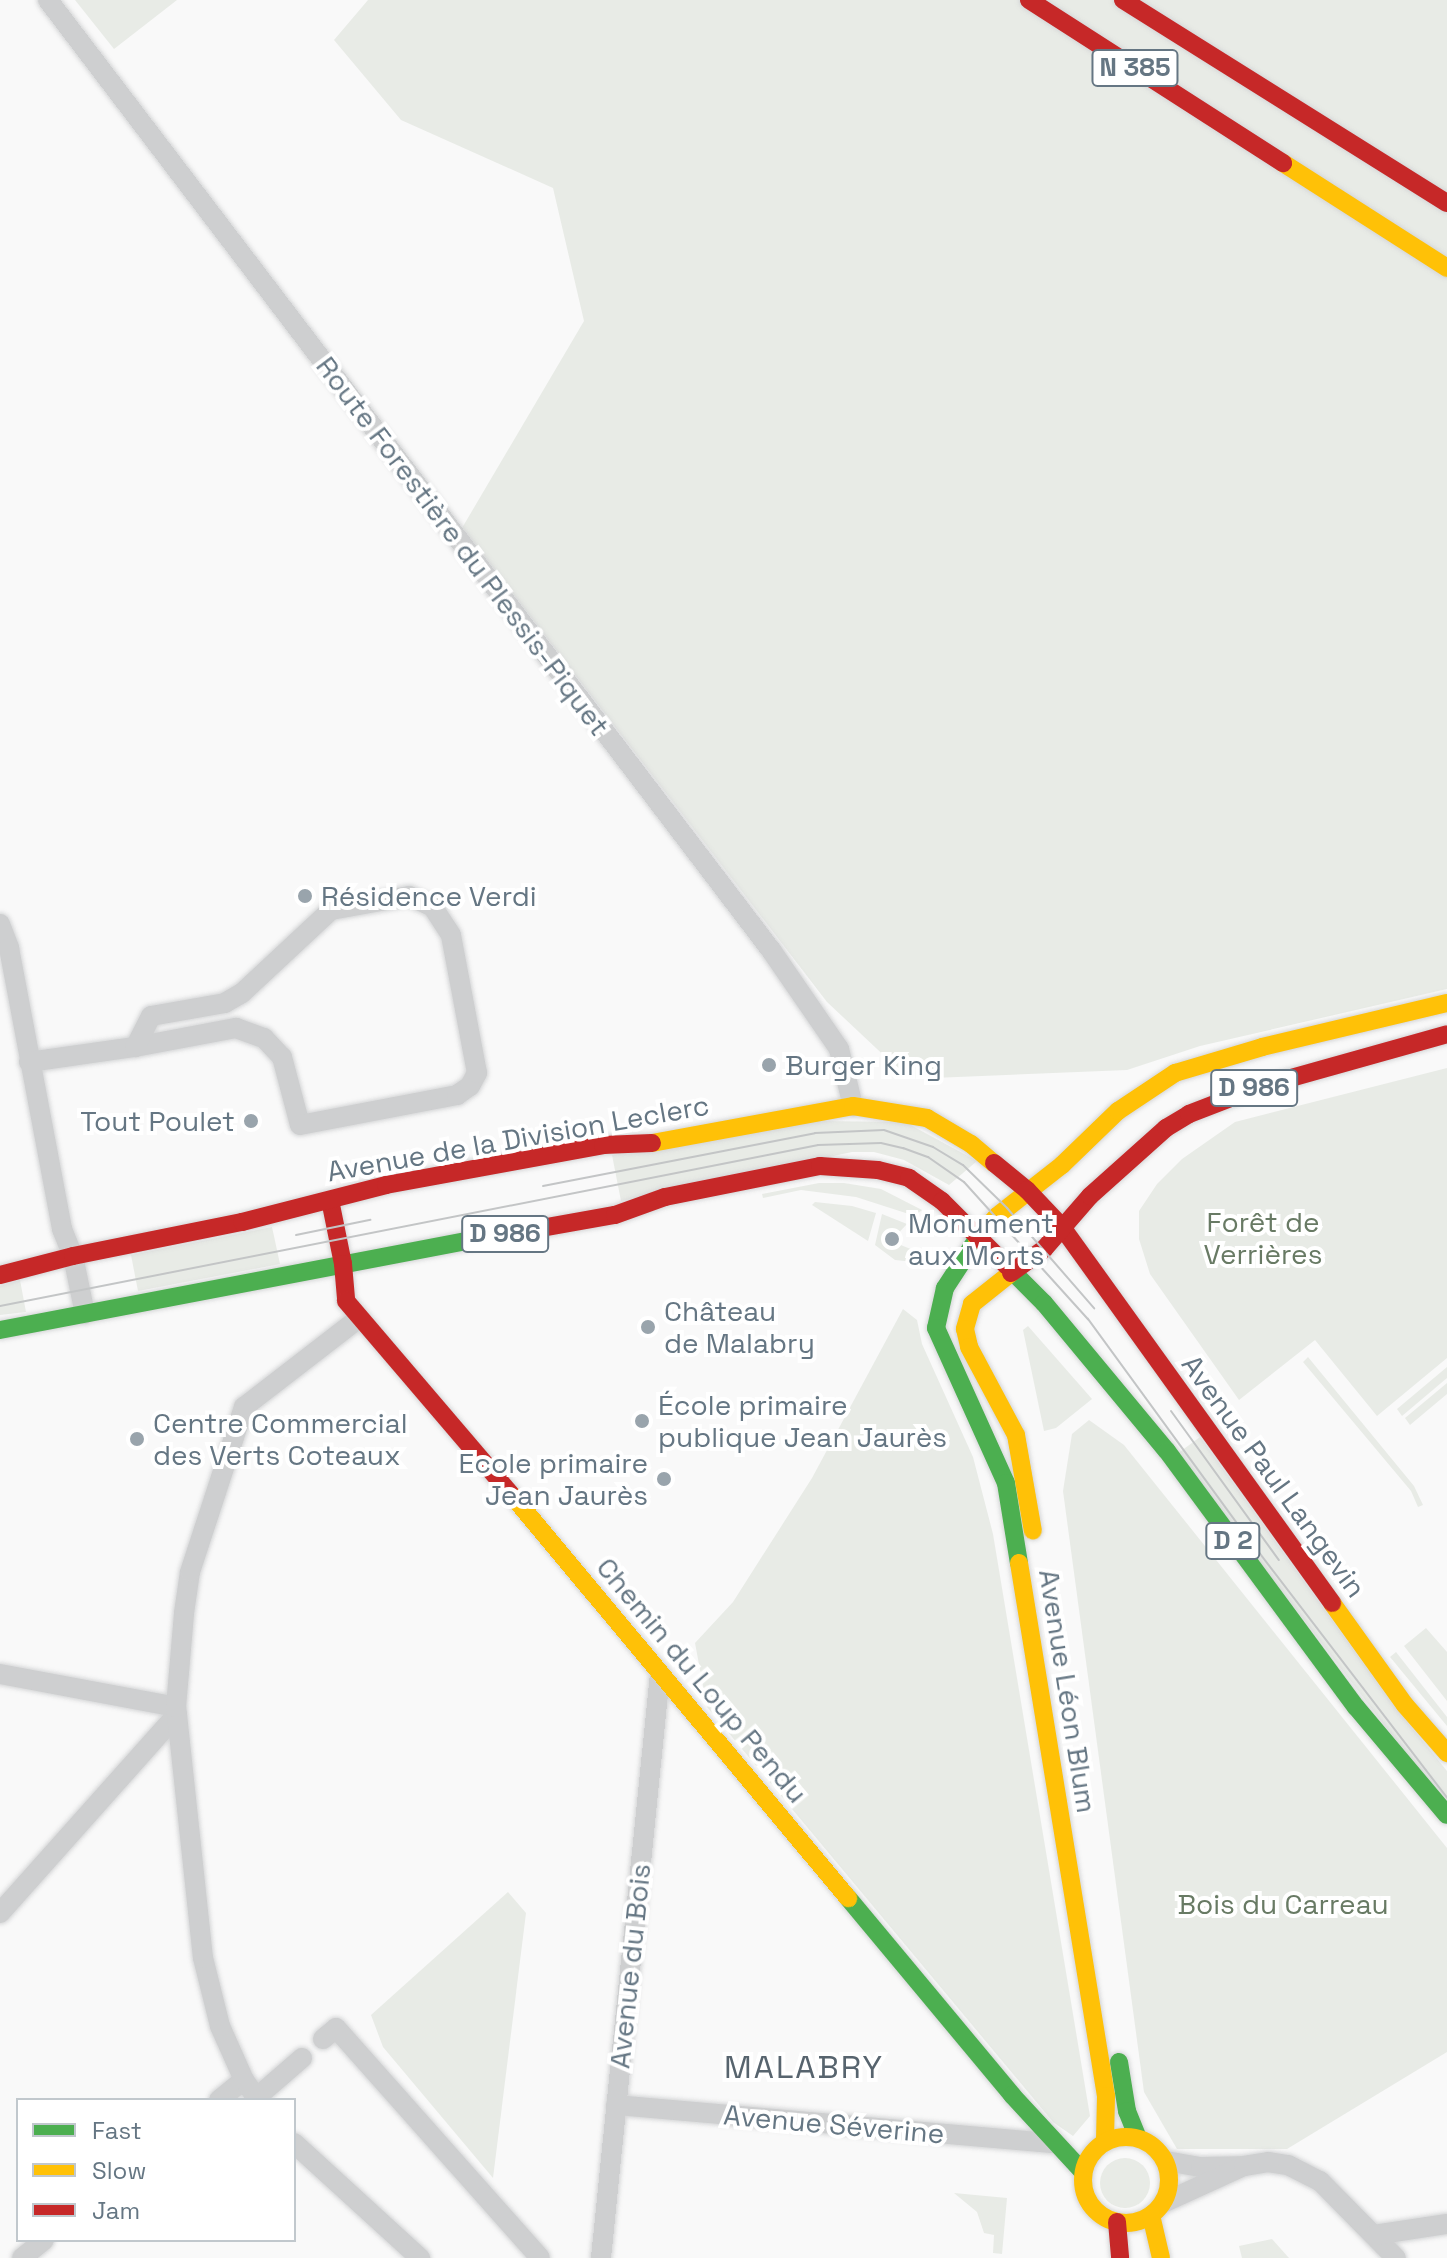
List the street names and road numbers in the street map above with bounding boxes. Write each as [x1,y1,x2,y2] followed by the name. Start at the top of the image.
[1091,46,1179,90] road number: N 385
[309,350,617,742] street label: Route Forestière du Plessis-Piquet
[1210,1066,1298,1110] road number: D 986
[324,1088,712,1188] street label: Avenue de la Division Leclerc
[461,1212,549,1256] road number: D 986
[1175,1348,1373,1604] street label: Avenue Paul Langevin
[1205,1519,1261,1563] road number: D 2
[590,1551,814,1809] street label: Chemin du Loup Pendu
[1032,1567,1104,1815] street label: Avenue Léon Blum
[603,1862,657,2070] street label: Avenue du Bois
[722,2098,946,2150] street label: Avenue Séverine

